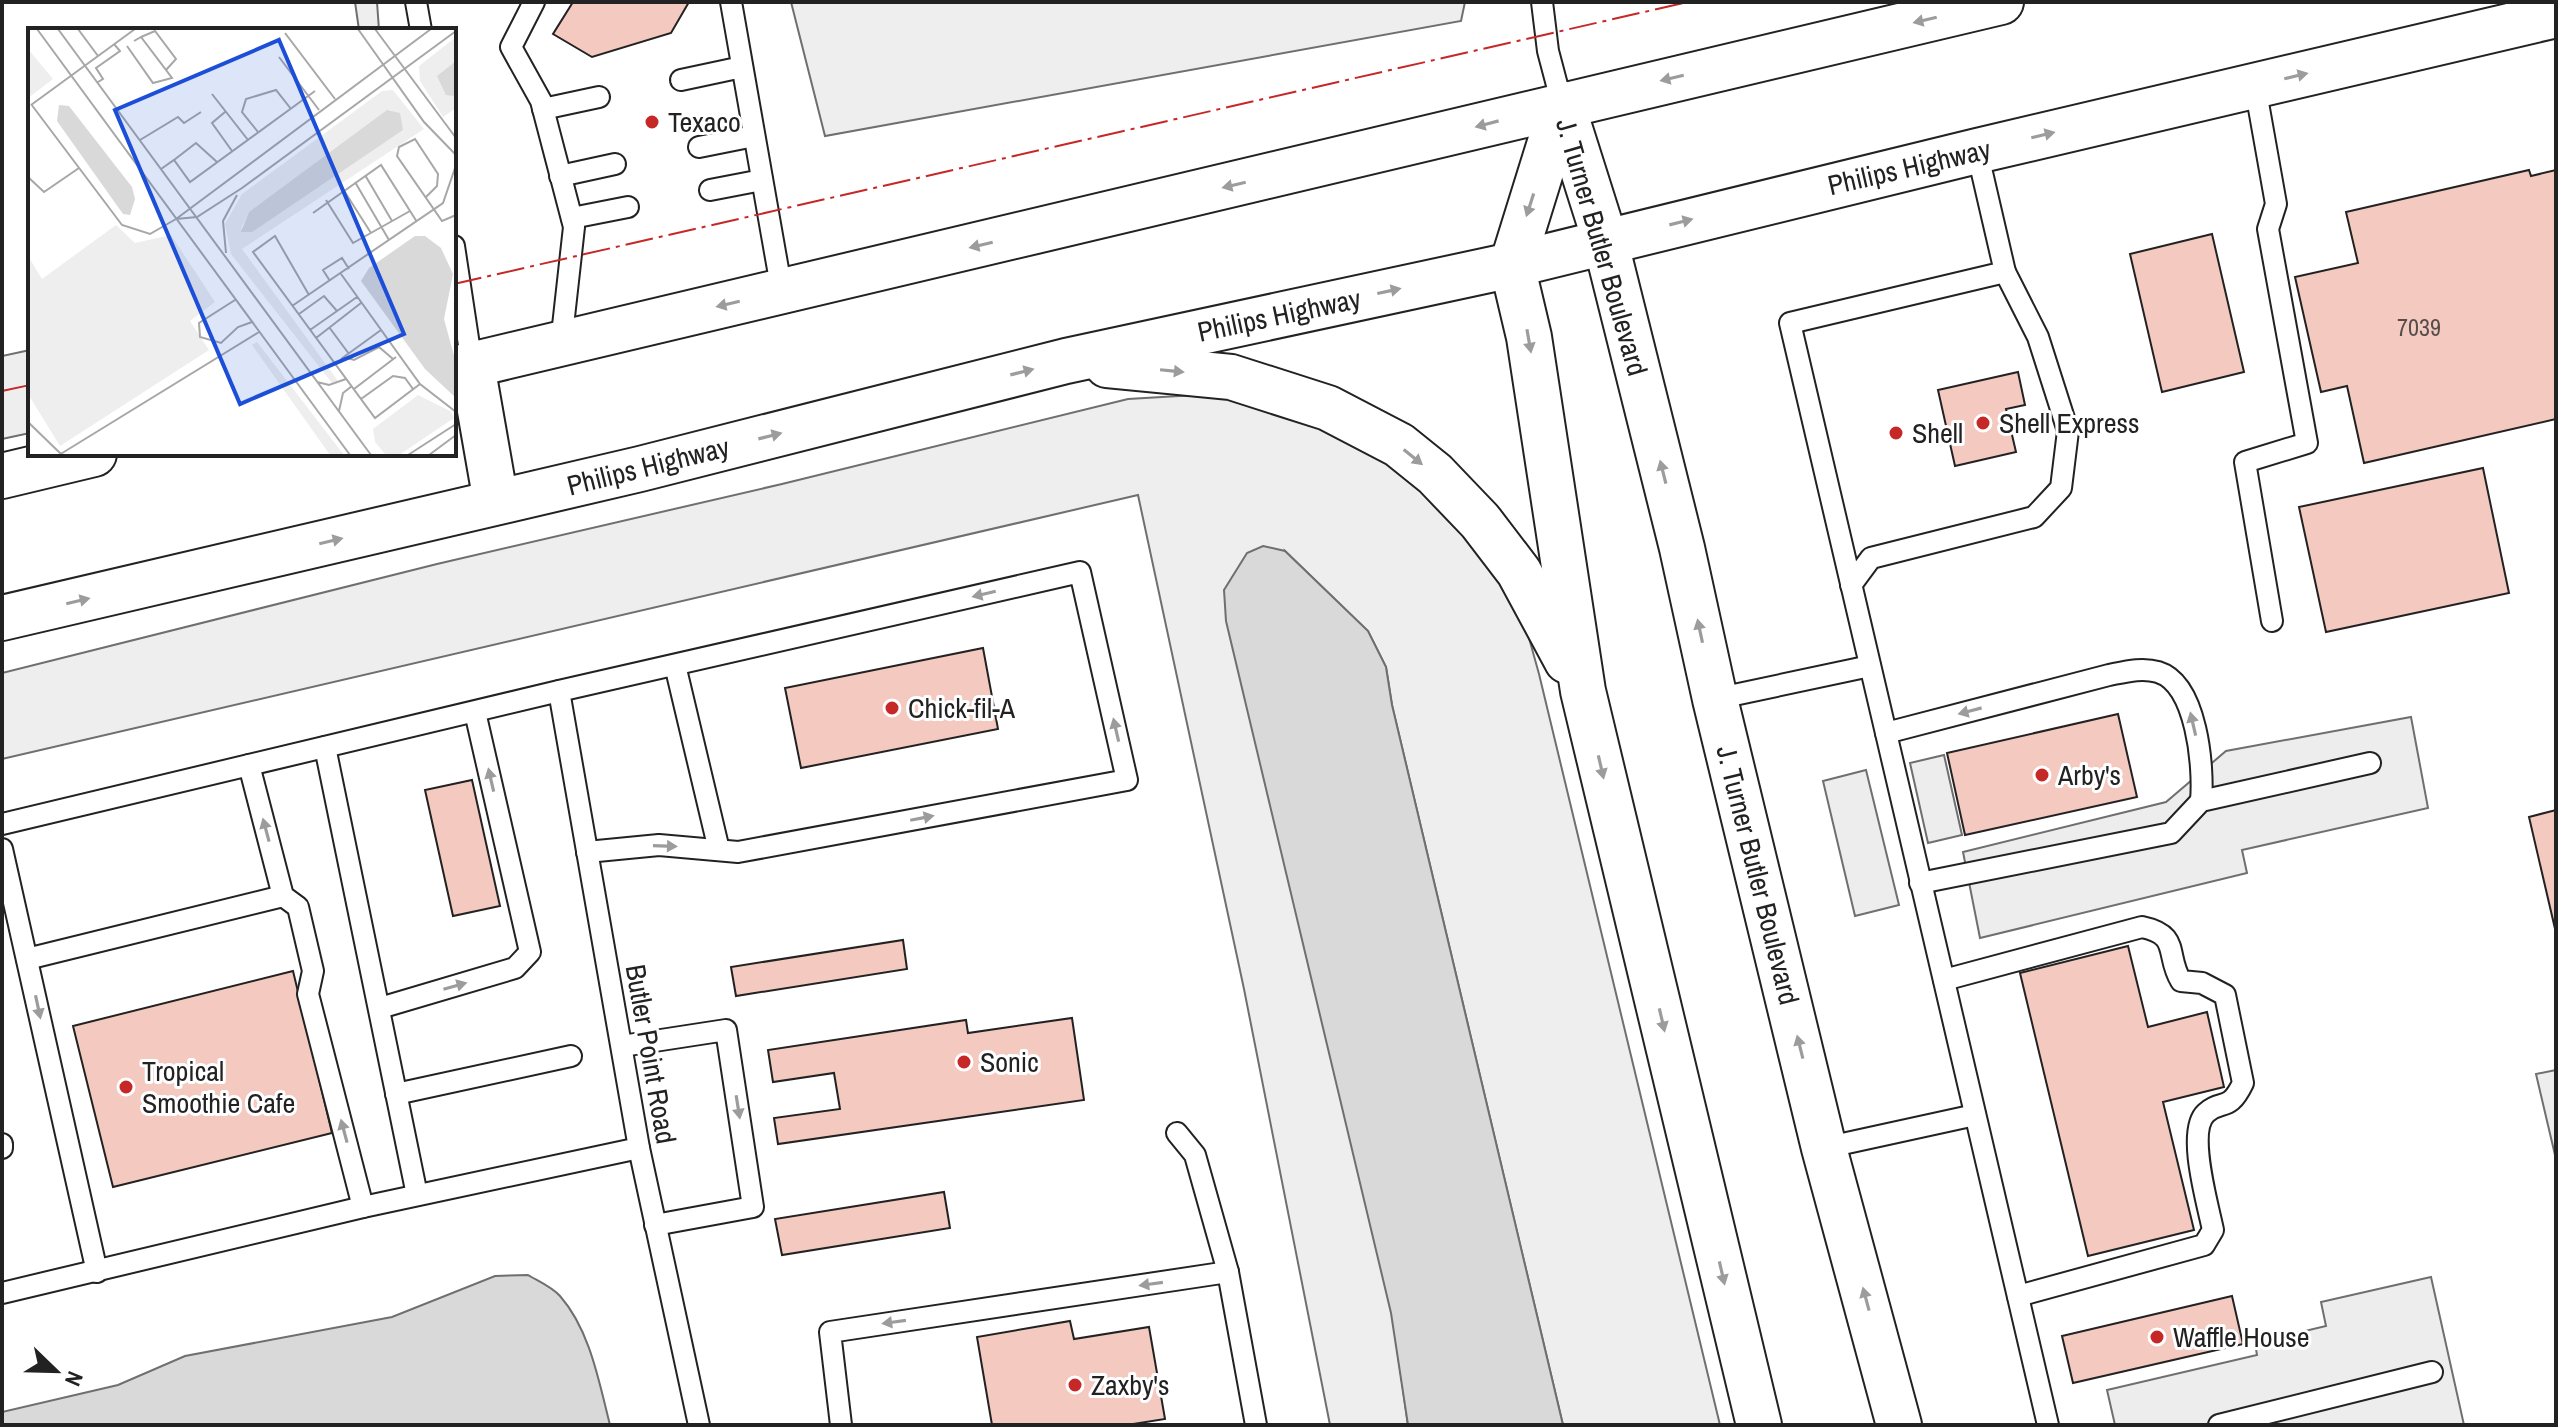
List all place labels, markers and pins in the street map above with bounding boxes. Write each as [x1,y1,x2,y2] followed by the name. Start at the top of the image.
[668,103,741,141] place label: Texaco
[643,113,661,131] marker: Texaco
[1999,404,2139,442] place label: Shell Express
[1912,414,1963,452] place label: Shell
[1974,414,1992,432] marker: Shell Express
[1887,424,1905,442] marker: Shell
[908,689,1016,727] place label: Chick-fil-A
[883,699,901,717] marker: Chick-fil-A
[2057,756,2121,794] place label: Arby's
[2033,766,2051,784] marker: Arby's
[980,1043,1039,1081] place label: Sonic
[142,1052,295,1122] place label: Tropical Smoothie Cafe
[955,1053,973,1071] marker: Sonic
[117,1078,135,1096] marker: Tropical Smoothie Cafe
[2173,1318,2310,1356] place label: Waffle House
[2148,1328,2166,1346] marker: Waffle House
[1091,1366,1169,1404] place label: Zaxby's
[1066,1376,1084,1394] marker: Zaxby's

